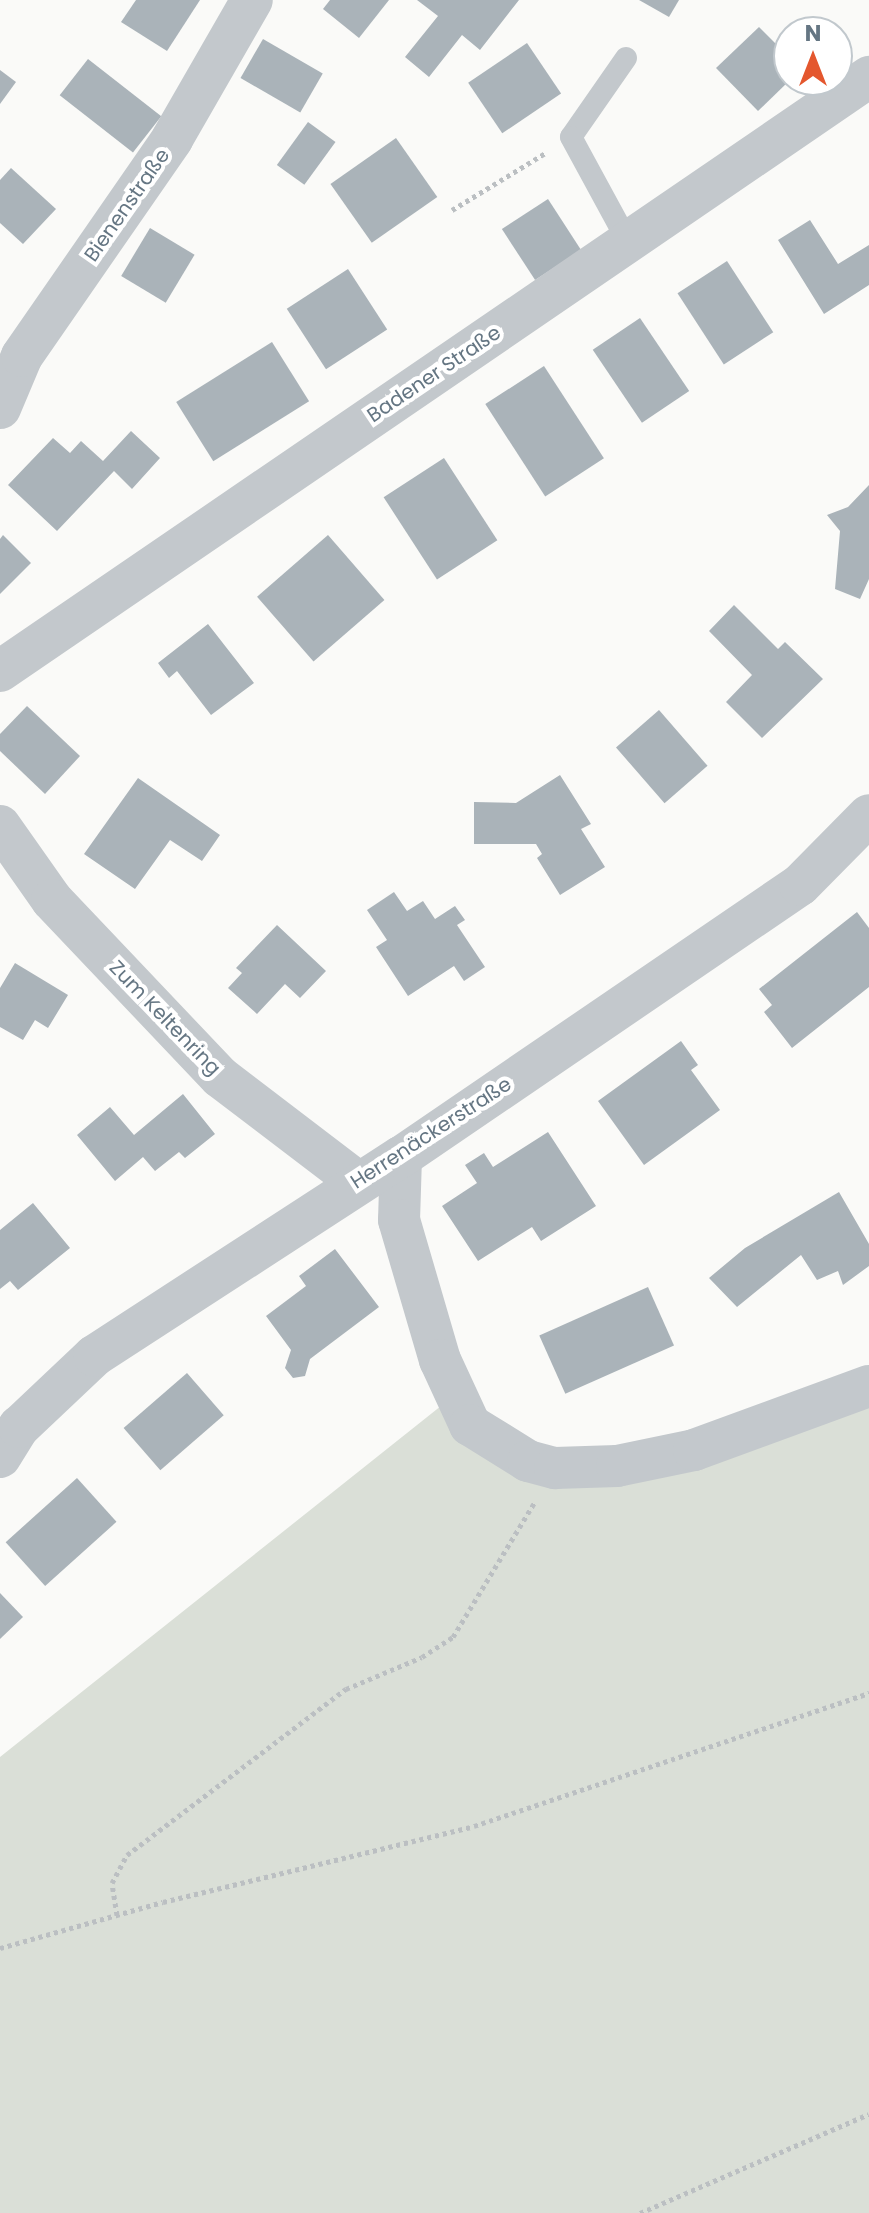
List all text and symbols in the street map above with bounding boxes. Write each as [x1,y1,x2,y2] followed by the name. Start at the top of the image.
[773,16,853,96] north arrow
[805,18,821,49] text: N
[79,144,175,266] street label: Bienenstraße
[363,321,505,427] street label: Badener Straße
[104,956,226,1080] street label: Zum Keltenring
[346,1072,516,1194] street label: Herrenäckerstraße

